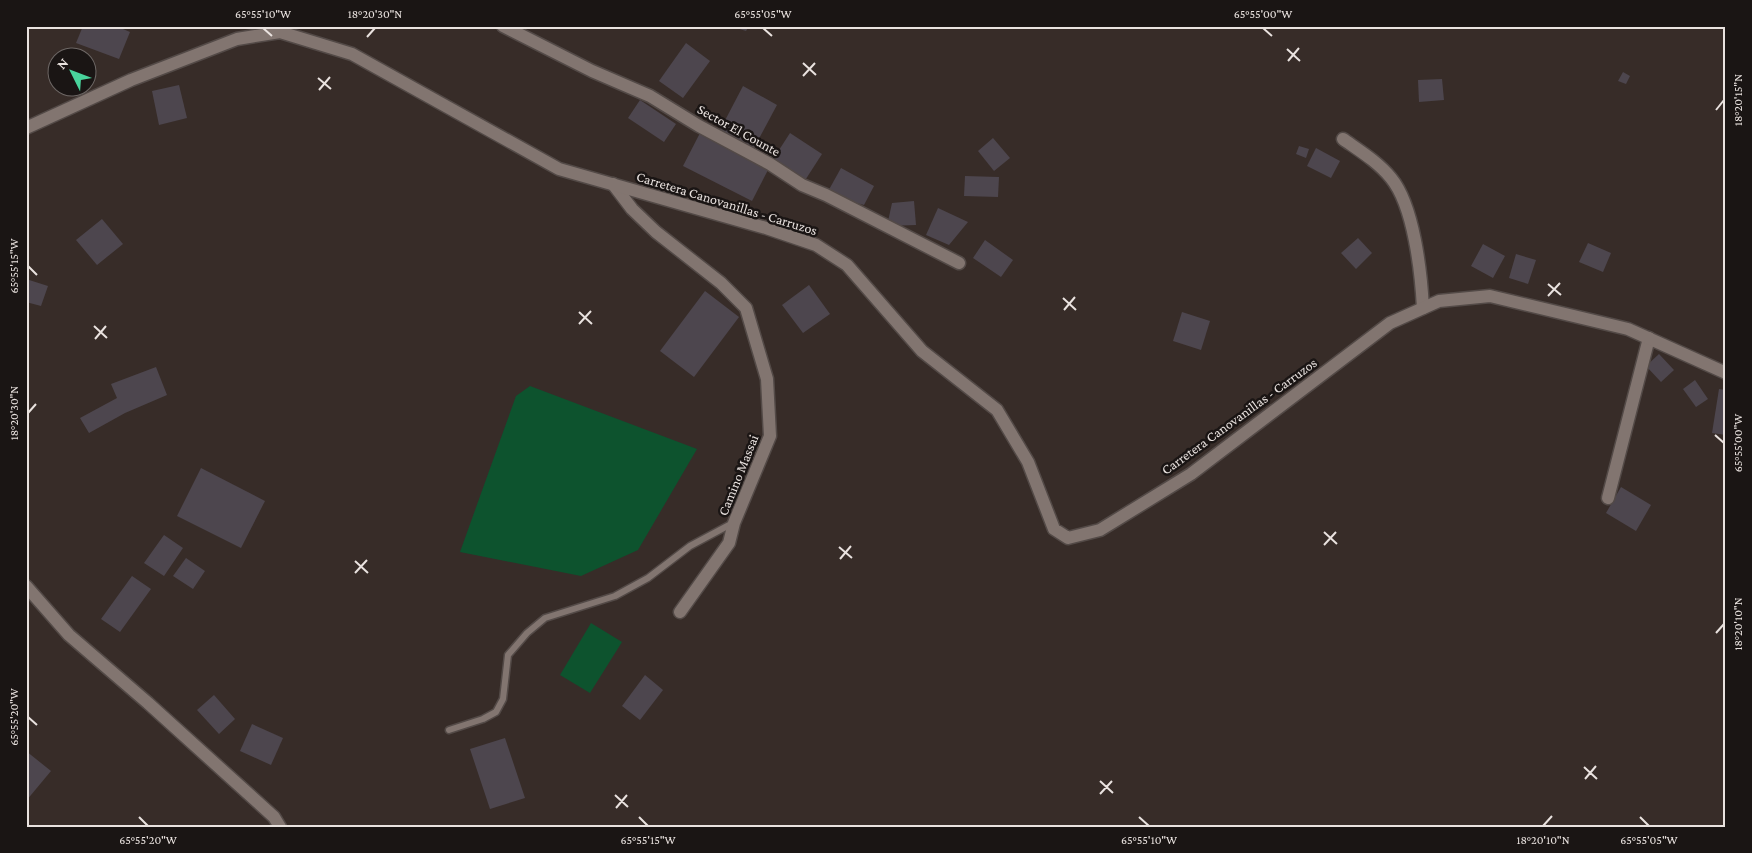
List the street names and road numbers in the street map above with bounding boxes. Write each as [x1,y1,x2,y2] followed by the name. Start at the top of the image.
[695,101,783,159] street label: Sector El Counte
[635,168,819,238] street label: Carretera Canovanillas - Carruzos
[1158,354,1320,478] street label: Carretera Canovanillas - Carruzos
[714,432,762,518] street label: Camino Massai

